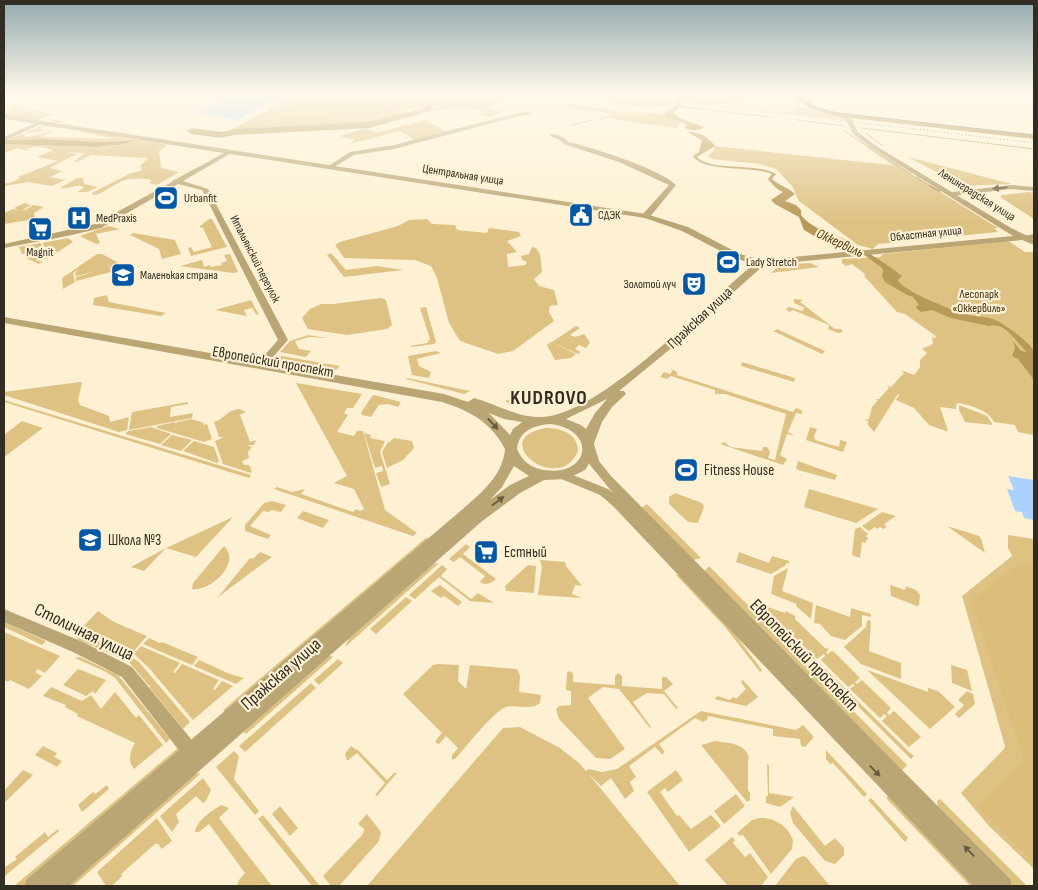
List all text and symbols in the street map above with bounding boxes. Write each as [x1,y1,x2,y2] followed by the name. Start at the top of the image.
[421,161,505,189] street label: Центральная улица
[935,165,1019,225] street label: Ленинградская улица
[992,184,1008,192] one-way arrow
[153,185,179,211] sports icon: Urbanfit
[184,191,217,206] place label: Urbanfit
[568,202,594,228] public building icon: СДЭК
[66,205,92,231] hospital icon: MedPraxis
[598,208,621,223] place label: СДЭК
[96,211,137,226] place label: MedPraxis
[226,213,284,306] street label: Итальянский переулок
[27,216,53,242] supermarket icon: Magnit
[889,223,963,245] street label: Областная улица
[814,225,867,261] water label: Оккервиль
[26,245,54,260] place label: Magnit
[715,249,741,275] sports icon: Lady Stretch
[746,255,797,270] place label: Lady Stretch
[110,262,136,288] school or university icon: Маленькая страна
[140,268,218,283] place label: Маленькая страна
[681,271,707,297] theatre icon: Золотой луч
[623,277,676,292] place label: Золотой луч
[663,283,737,353] street label: Пражская улица
[953,287,1006,316] park label: Лесопарк «Оккервиль»
[211,342,335,382] street label: Европейский проспект
[510,386,588,410] district label: KUDROVO
[487,417,499,429] one-way arrow
[673,457,699,483] sports icon: Fitness House
[704,461,774,480] place label: Fitness House
[491,496,505,506] one-way arrow
[77,527,103,553] school or university icon: Школа №3
[108,531,161,550] place label: Школа №3
[473,539,499,565] supermarket icon: Естный
[504,543,547,562] place label: Естный
[745,595,863,715] street label: Европейский проспект
[31,599,137,665] street label: Столичная улица
[237,634,325,714] street label: Пражская улица
[869,764,881,776] one-way arrow
[963,846,975,858] one-way arrow

